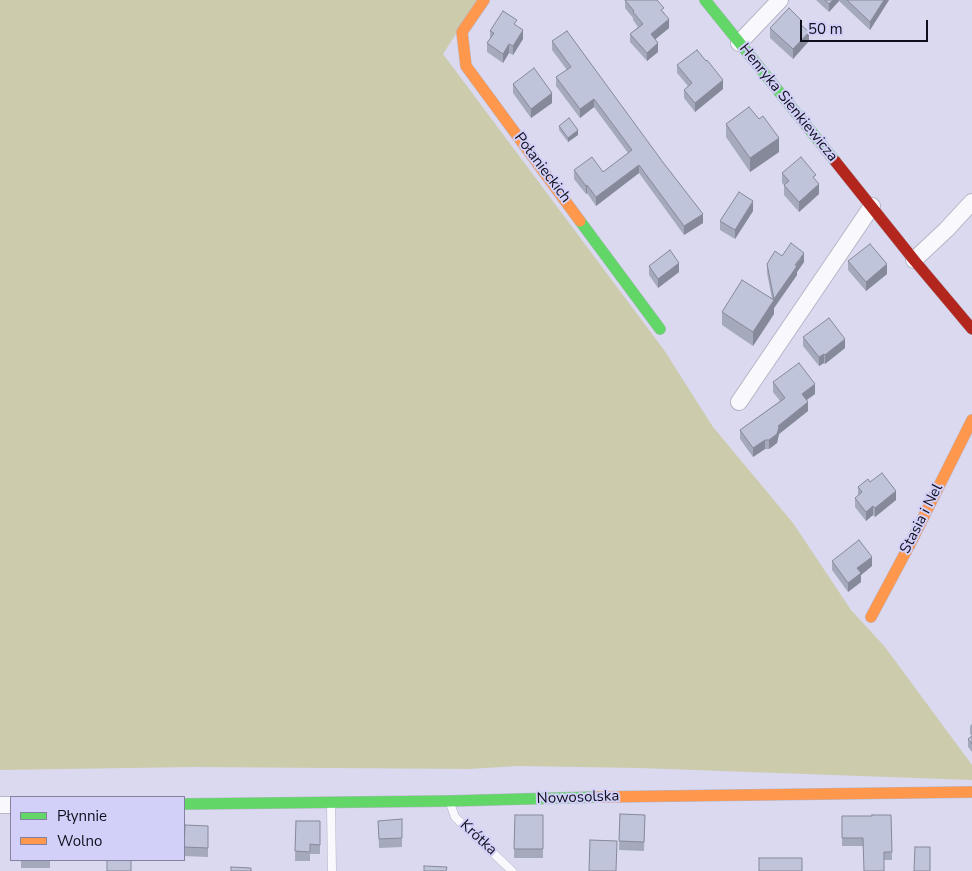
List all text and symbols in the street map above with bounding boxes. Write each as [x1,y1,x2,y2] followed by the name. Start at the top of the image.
[802,10,930,42] scale bar
[808,19,843,39] text: 50 m
[735,40,841,166] street label: Henryka Sienkiewicza
[510,129,574,207] street label: Połanieckich
[897,481,947,557] street label: Stasia i Nel
[536,788,620,808] street label: Nowosolska
[10,796,185,861] legend
[57,806,107,826] text: Płynnie
[456,817,500,859] street label: Krótka
[57,831,102,851] text: Wolno

